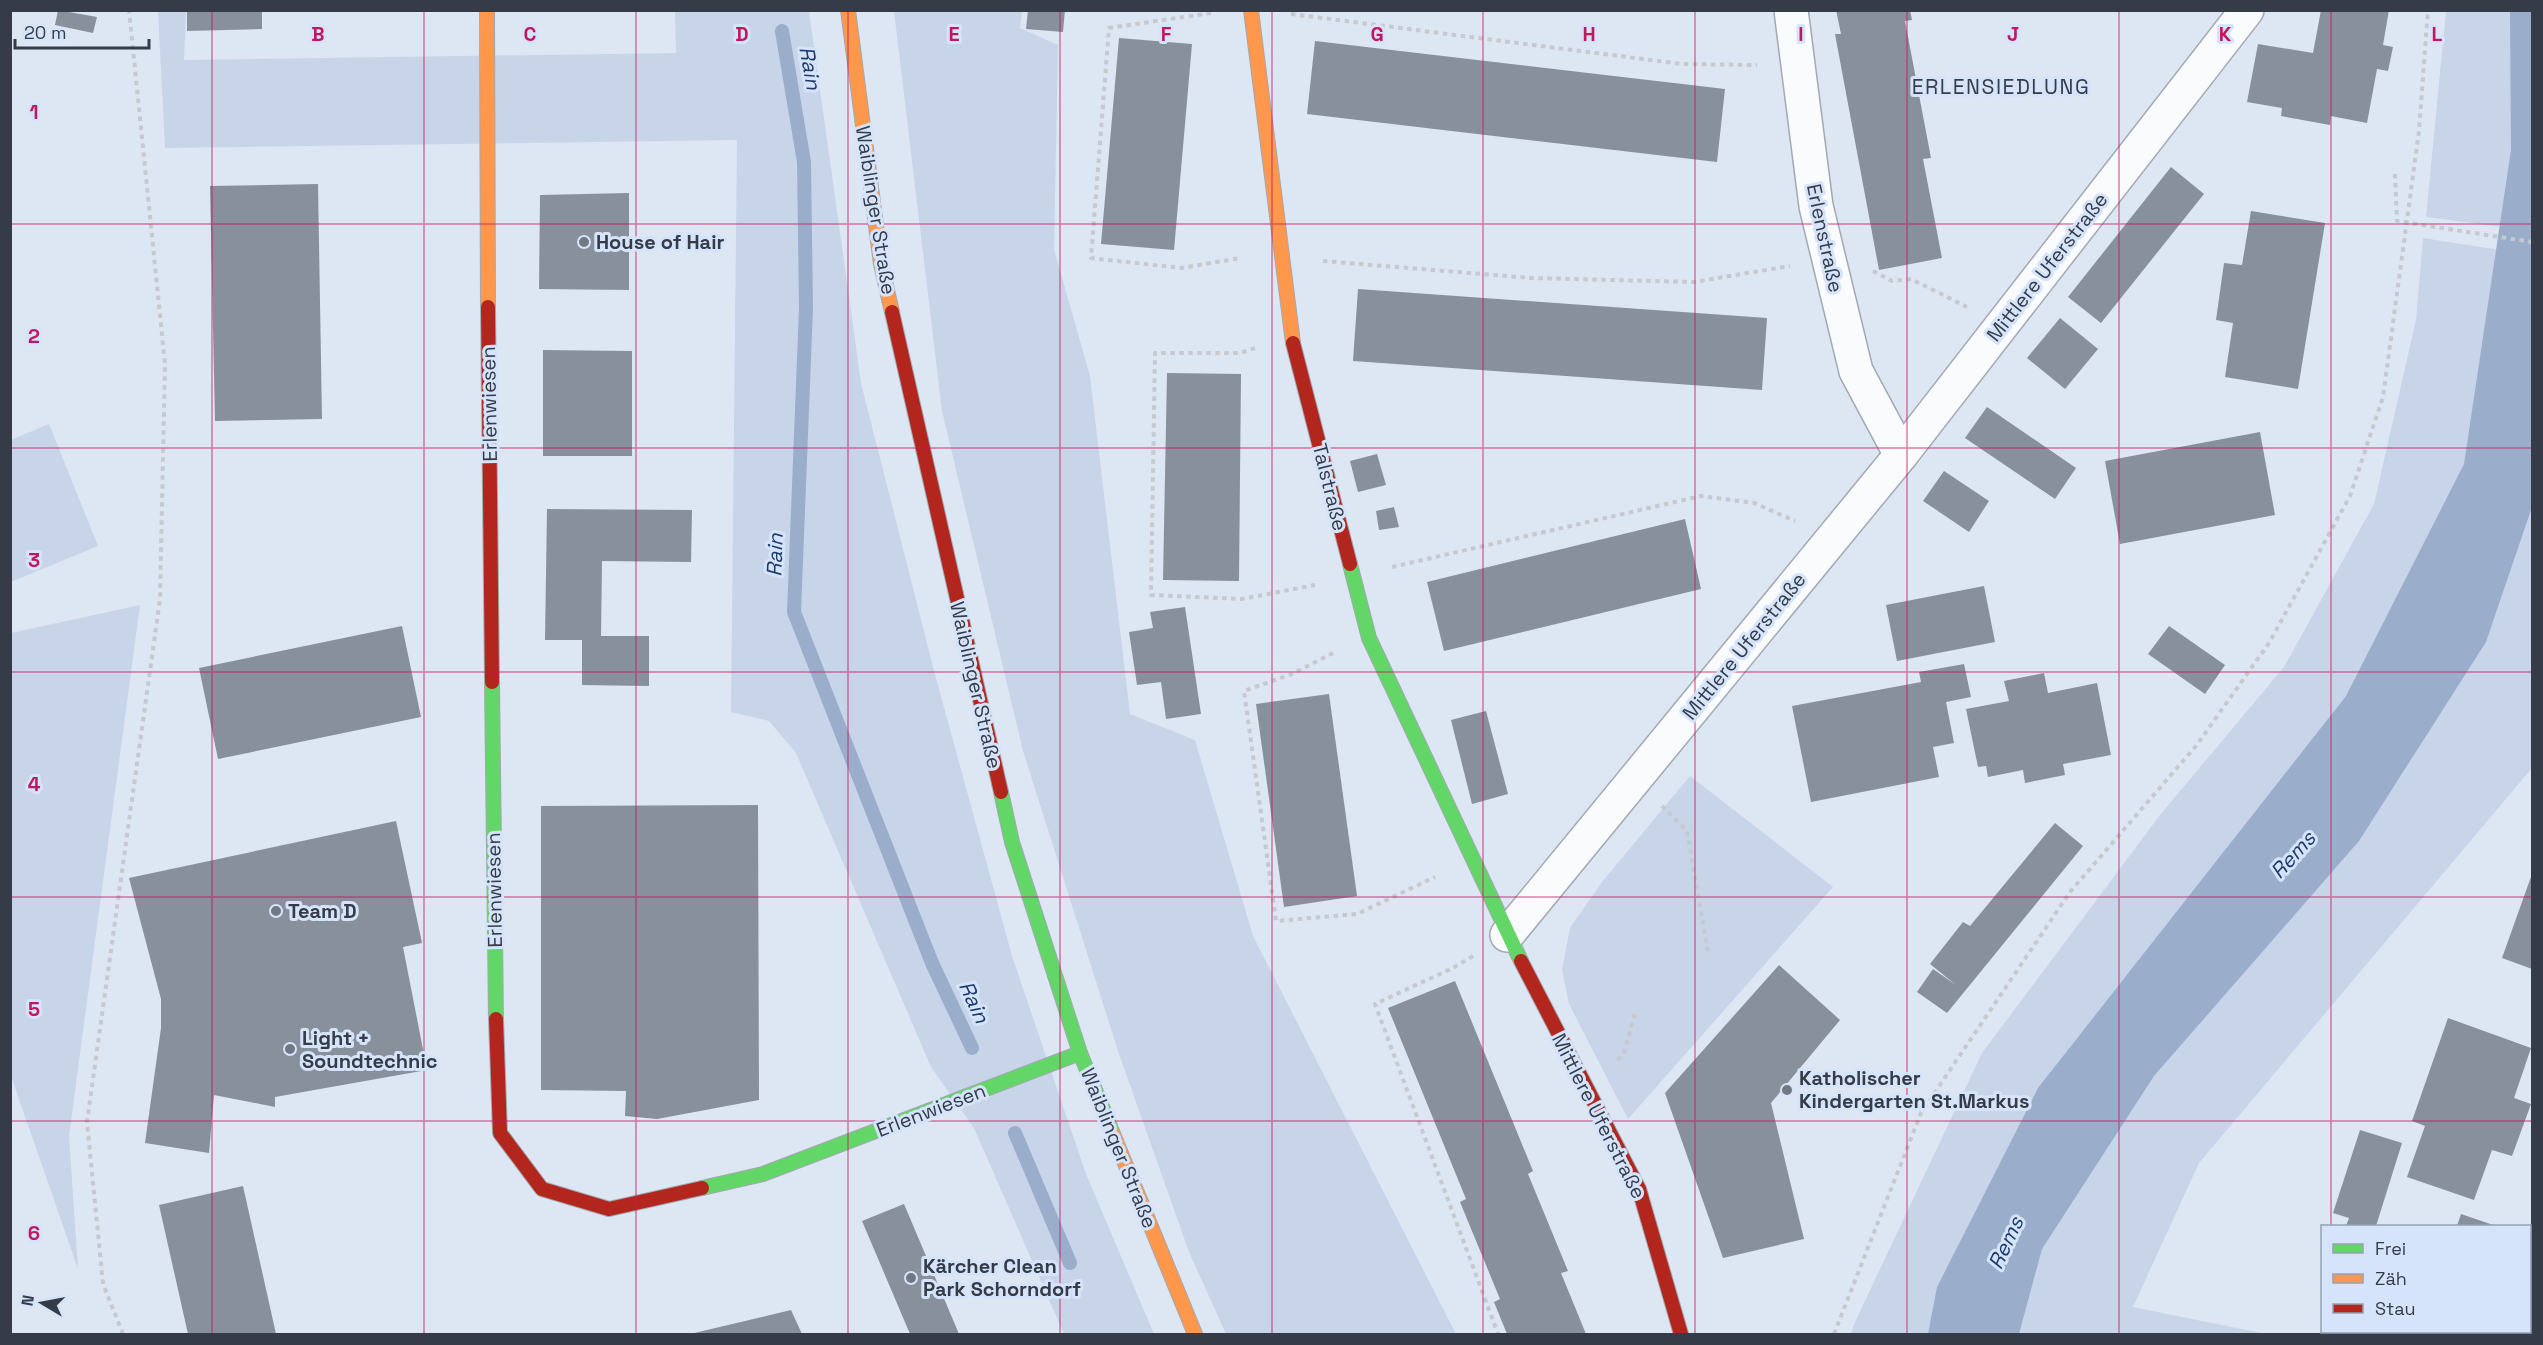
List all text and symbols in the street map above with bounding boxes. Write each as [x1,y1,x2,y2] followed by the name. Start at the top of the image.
[15,12,148,50] scale bar
[24,21,67,44] text: 20 m
[311,21,325,47] text: B
[524,21,537,47] text: C
[735,21,749,47] text: D
[948,21,960,47] text: E
[1161,21,1172,47] text: F
[1370,21,1384,47] text: G
[1582,21,1596,47] text: H
[1798,21,1804,47] text: I
[2007,21,2019,47] text: J
[2219,21,2232,47] text: K
[2432,21,2443,47] text: L
[793,44,828,93] water label: Rain
[1912,73,2090,100] district label: ERLENSIEDLUNG
[29,99,39,125] text: 1
[850,124,902,296] street label: Waiblinger Straße
[1801,181,1849,295] street label: Erlenstraße
[1981,187,2113,347] street label: Mittlere Uferstraße
[596,229,724,255] place label: House of Hair
[577,235,591,249] marker: House of Hair
[28,323,40,349] text: 2
[475,346,503,462] street label: Erlenwiesen
[1307,441,1353,533] street label: Talstraße
[760,532,789,577] water label: Rain
[28,547,40,573] text: 3
[1677,567,1811,725] street label: Mittlere Uferstraße
[944,599,1008,771] street label: Waiblinger Straße
[28,771,41,797] text: 4
[2264,825,2322,884] water label: Rems
[480,832,508,948] street label: Erlenwiesen
[288,898,356,924] place label: Team D
[269,904,283,918] marker: Team D
[953,976,996,1028] water label: Rain
[28,996,40,1022] text: 5
[302,1025,438,1074] place label: Light + Soundtechnic
[1546,1029,1652,1203] street label: Mittlere Uferstraße
[283,1042,297,1056] marker: Light + Soundtechnic
[1075,1064,1163,1232] street label: Waiblinger Straße
[1799,1065,2029,1114] place label: Katholischer Kindergarten St.Markus
[873,1077,989,1143] street label: Erlenwiesen
[1780,1083,1794,1097] marker: Katholischer Kindergarten St.Markus
[1982,1211,2030,1273] water label: Rems
[28,1220,40,1246] text: 6
[2321,1225,2531,1333] legend
[2375,1237,2406,1260] text: Frei
[923,1253,1081,1302] place label: Kärcher Clean Park Schorndorf
[2375,1267,2407,1290] text: Zäh
[904,1271,918,1285] marker: Kärcher Clean Park Schorndorf
[12,1273,72,1333] north arrow
[16,1293,39,1308] text: N
[2375,1297,2415,1320] text: Stau

